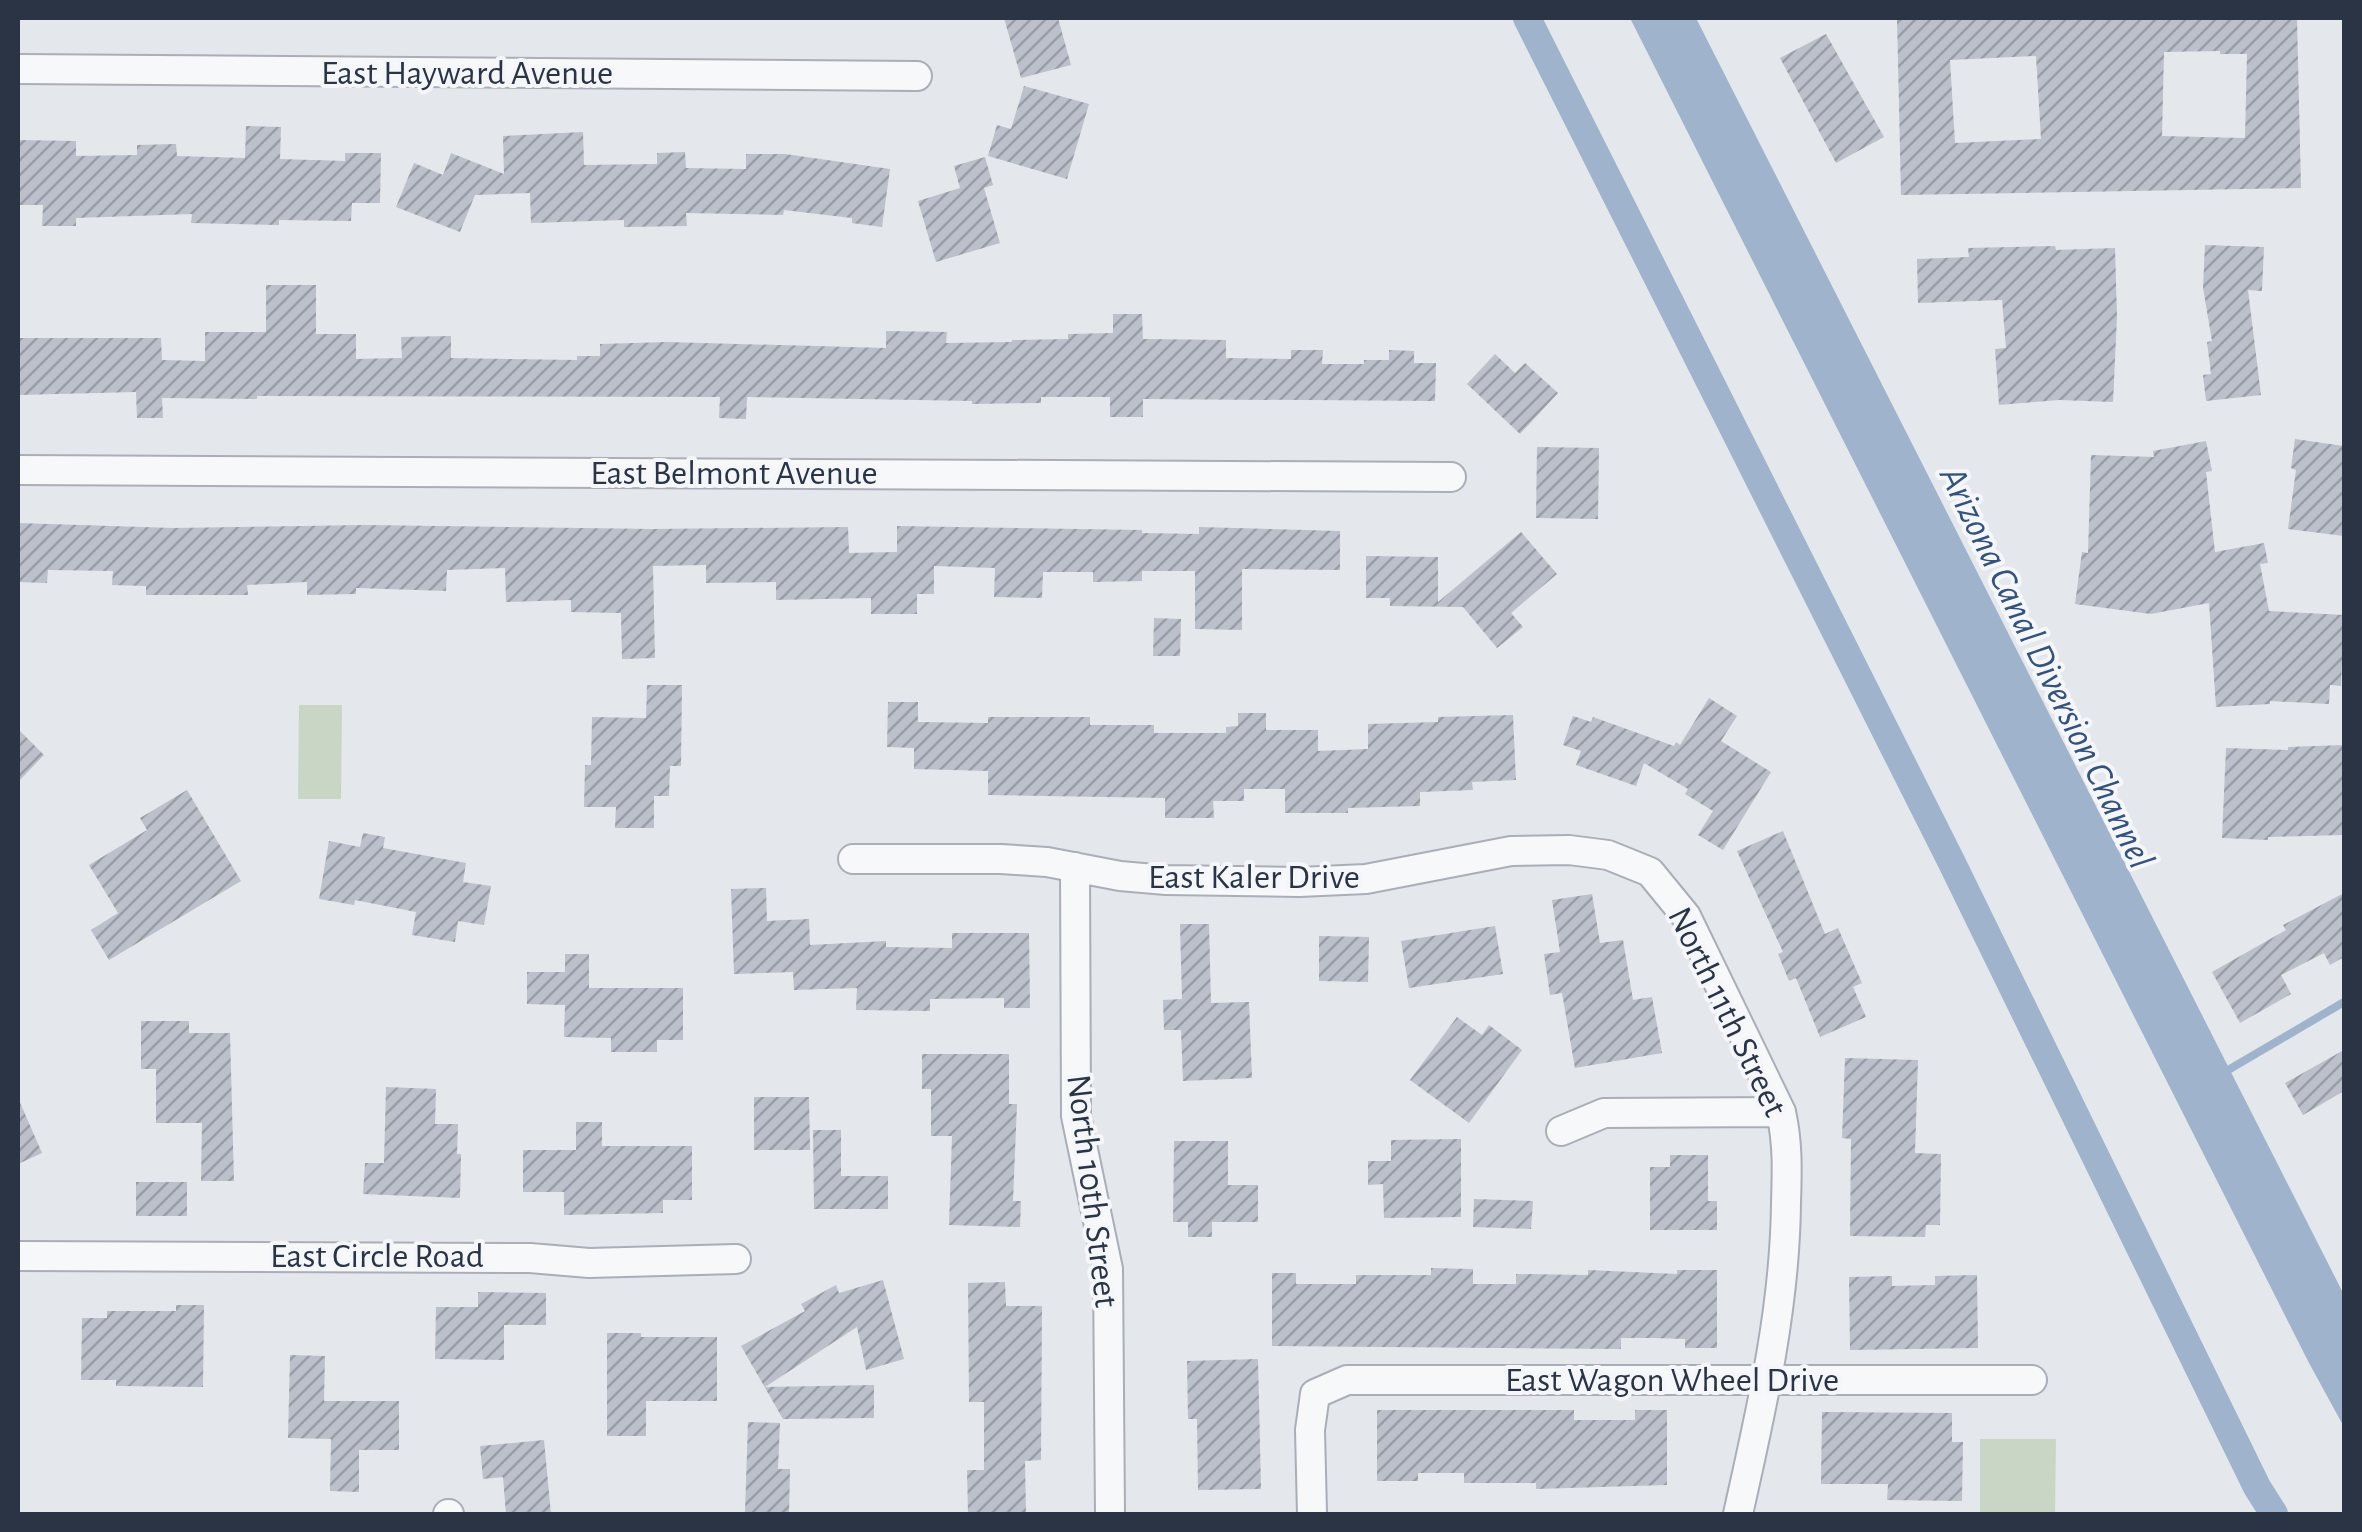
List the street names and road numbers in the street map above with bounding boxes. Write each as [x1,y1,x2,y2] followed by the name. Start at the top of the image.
[321,56,613,91] street label: East Hayward Avenue
[590,456,878,491] street label: East Belmont Avenue
[1148,860,1360,895] street label: East Kaler Drive
[1661,902,1793,1122] street label: North 11th Street
[1060,1072,1124,1310] street label: North 10th Street
[270,1239,484,1274] street label: East Circle Road
[1505,1363,1839,1398] street label: East Wagon Wheel Drive

